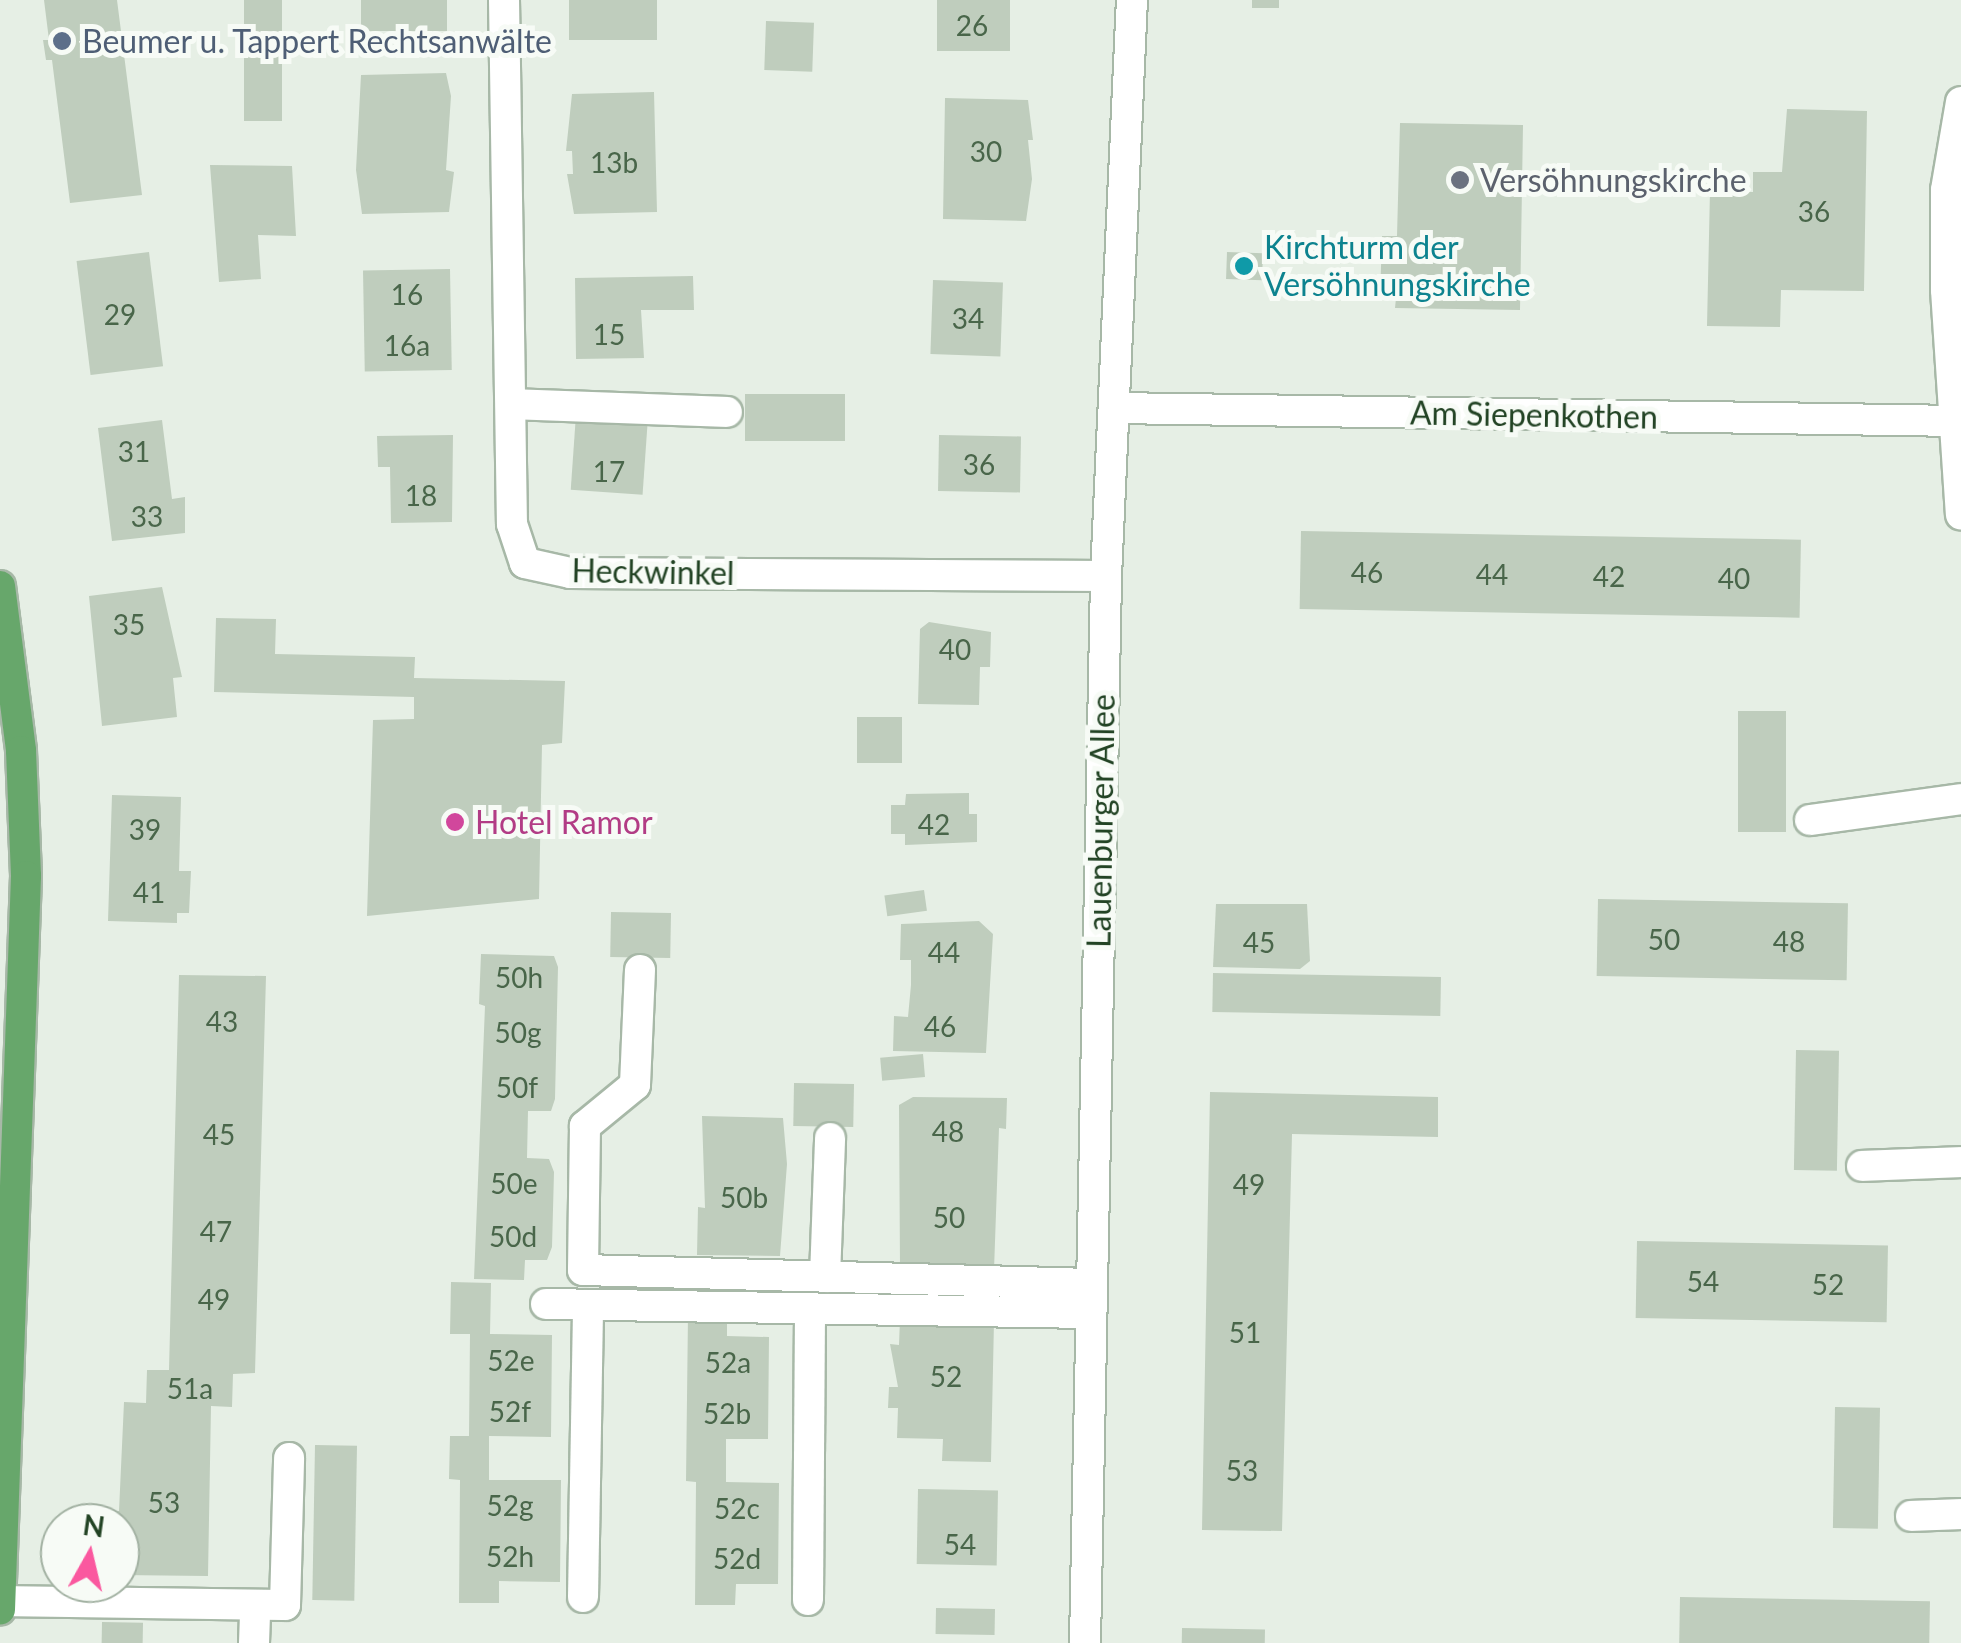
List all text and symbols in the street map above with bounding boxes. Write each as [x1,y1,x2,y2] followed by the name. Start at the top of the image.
[956,8,988,42] house number: 26
[82,22,554,60] place label: Beumer u. Tappert Rechtsanwälte
[51,30,73,52] marker: Beumer u. Tappert Rechtsanwälte
[970,134,1002,168] house number: 30
[590,145,638,179] house number: 13b
[1480,161,1747,199] place label: Versöhnungskirche
[1449,169,1471,191] marker: Versöhnungskirche
[1798,194,1830,228] house number: 36
[1264,229,1531,304] place label: Kirchturm der Versöhnungskirche
[1233,255,1255,277] marker: Kirchturm der Versöhnungskirche
[391,277,423,311] house number: 16
[104,297,136,331] house number: 29
[952,301,984,335] house number: 34
[593,317,625,351] house number: 15
[384,328,430,362] house number: 16a
[1410,394,1658,436] street label: Am Siepenkothen
[118,434,150,468] house number: 31
[963,447,995,481] house number: 36
[593,454,625,488] house number: 17
[405,478,437,512] house number: 18
[131,499,163,533] house number: 33
[571,551,735,593] street label: Heckwinkel
[1351,555,1383,589] house number: 46
[1476,557,1508,591] house number: 44
[1593,559,1625,593] house number: 42
[1718,561,1750,595] house number: 40
[113,607,145,641] house number: 35
[939,632,971,666] house number: 40
[1080,693,1122,949] street label: Lauenburger Allee
[475,803,653,841] place label: Hotel Ramor
[918,807,950,841] house number: 42
[444,811,466,833] marker: Hotel Ramor
[129,812,161,846] house number: 39
[133,875,165,909] house number: 41
[1648,922,1680,956] house number: 50
[1773,924,1805,958] house number: 48
[1243,925,1275,959] house number: 45
[928,935,960,969] house number: 44
[495,960,543,994] house number: 50h
[206,1004,238,1038] house number: 43
[924,1009,956,1043] house number: 46
[494,1015,542,1049] house number: 50g
[496,1070,538,1104] house number: 50f
[932,1114,964,1148] house number: 48
[203,1117,235,1151] house number: 45
[490,1166,538,1200] house number: 50e
[1233,1167,1265,1201] house number: 49
[720,1180,768,1214] house number: 50b
[933,1200,965,1234] house number: 50
[200,1214,232,1248] house number: 47
[489,1219,537,1253] house number: 50d
[1687,1264,1719,1298] house number: 54
[1812,1267,1844,1301] house number: 52
[198,1282,230,1316] house number: 49
[1229,1315,1261,1349] house number: 51
[487,1343,535,1377] house number: 52e
[705,1345,751,1379] house number: 52a
[930,1359,962,1393] house number: 52
[167,1371,213,1405] house number: 51a
[489,1394,531,1428] house number: 52f
[703,1396,751,1430] house number: 52b
[1226,1453,1258,1487] house number: 53
[148,1485,180,1519] house number: 53
[486,1488,534,1522] house number: 52g
[714,1491,760,1525] house number: 52c
[40,1503,140,1603] north arrow
[81,1507,107,1544] text: N
[944,1527,976,1561] house number: 54
[486,1539,534,1573] house number: 52h
[713,1541,761,1575] house number: 52d

